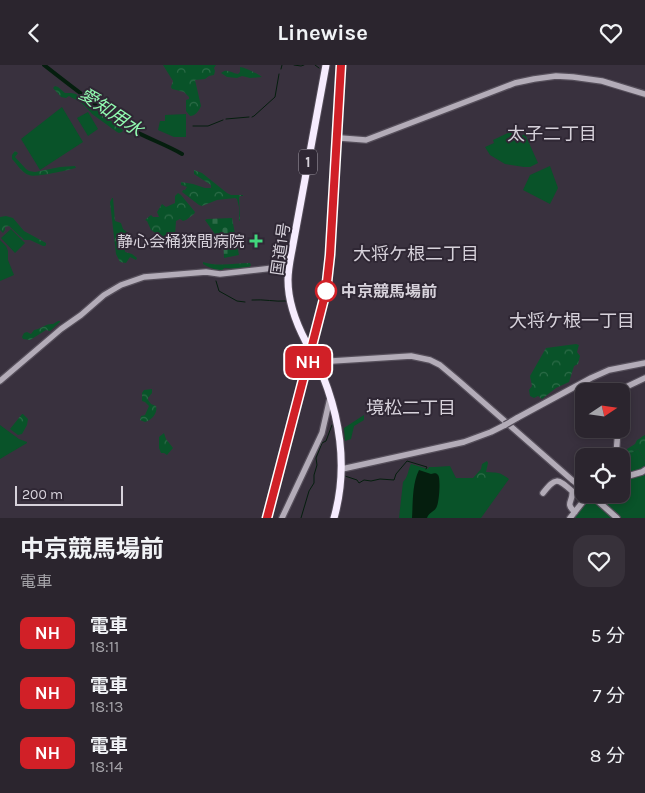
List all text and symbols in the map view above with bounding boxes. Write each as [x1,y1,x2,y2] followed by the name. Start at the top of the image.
[20,19,48,47] icon: back
[597,19,625,47] icon: heart
[277,20,368,46] text: Linewise
[75,83,149,142] water label: 愛知用水
[507,123,597,145] district label: 太子二丁目
[299,149,317,175] road number: 1
[267,221,294,277] street label: 国道1号
[117,232,245,251] place label: 静心会桶狭間病院
[249,234,263,248] marker: 静心会桶狭間病院
[353,243,479,265] district label: 大将ケ根二丁目
[315,280,337,302] marker: 中京競馬場前
[341,282,437,301] place label: 中京競馬場前
[509,310,635,332] district label: 大将ケ根一丁目
[286,346,330,378] line badge: NH
[295,351,321,373] text: NH
[575,383,630,437] north arrow
[575,383,630,503] map controls
[366,397,456,419] district label: 境松二丁目
[575,448,630,503] button: locate
[15,483,122,506] scale bar
[22,486,63,503] text: 200 m
[20,535,164,563] text: 中京競馬場前
[573,535,625,587] button: heart
[20,572,52,591] text: 電車
[90,615,128,637] text: 電車
[35,622,60,644] text: NH
[591,625,625,647] text: 5 分
[90,637,119,656] text: 18:11
[90,675,128,697] text: 電車
[35,682,60,704] text: NH
[593,685,625,707] text: 7 分
[90,697,124,716] text: 18:13
[90,735,128,757] text: 電車
[35,742,60,764] text: NH
[590,745,625,767] text: 8 分
[90,757,123,776] text: 18:14

